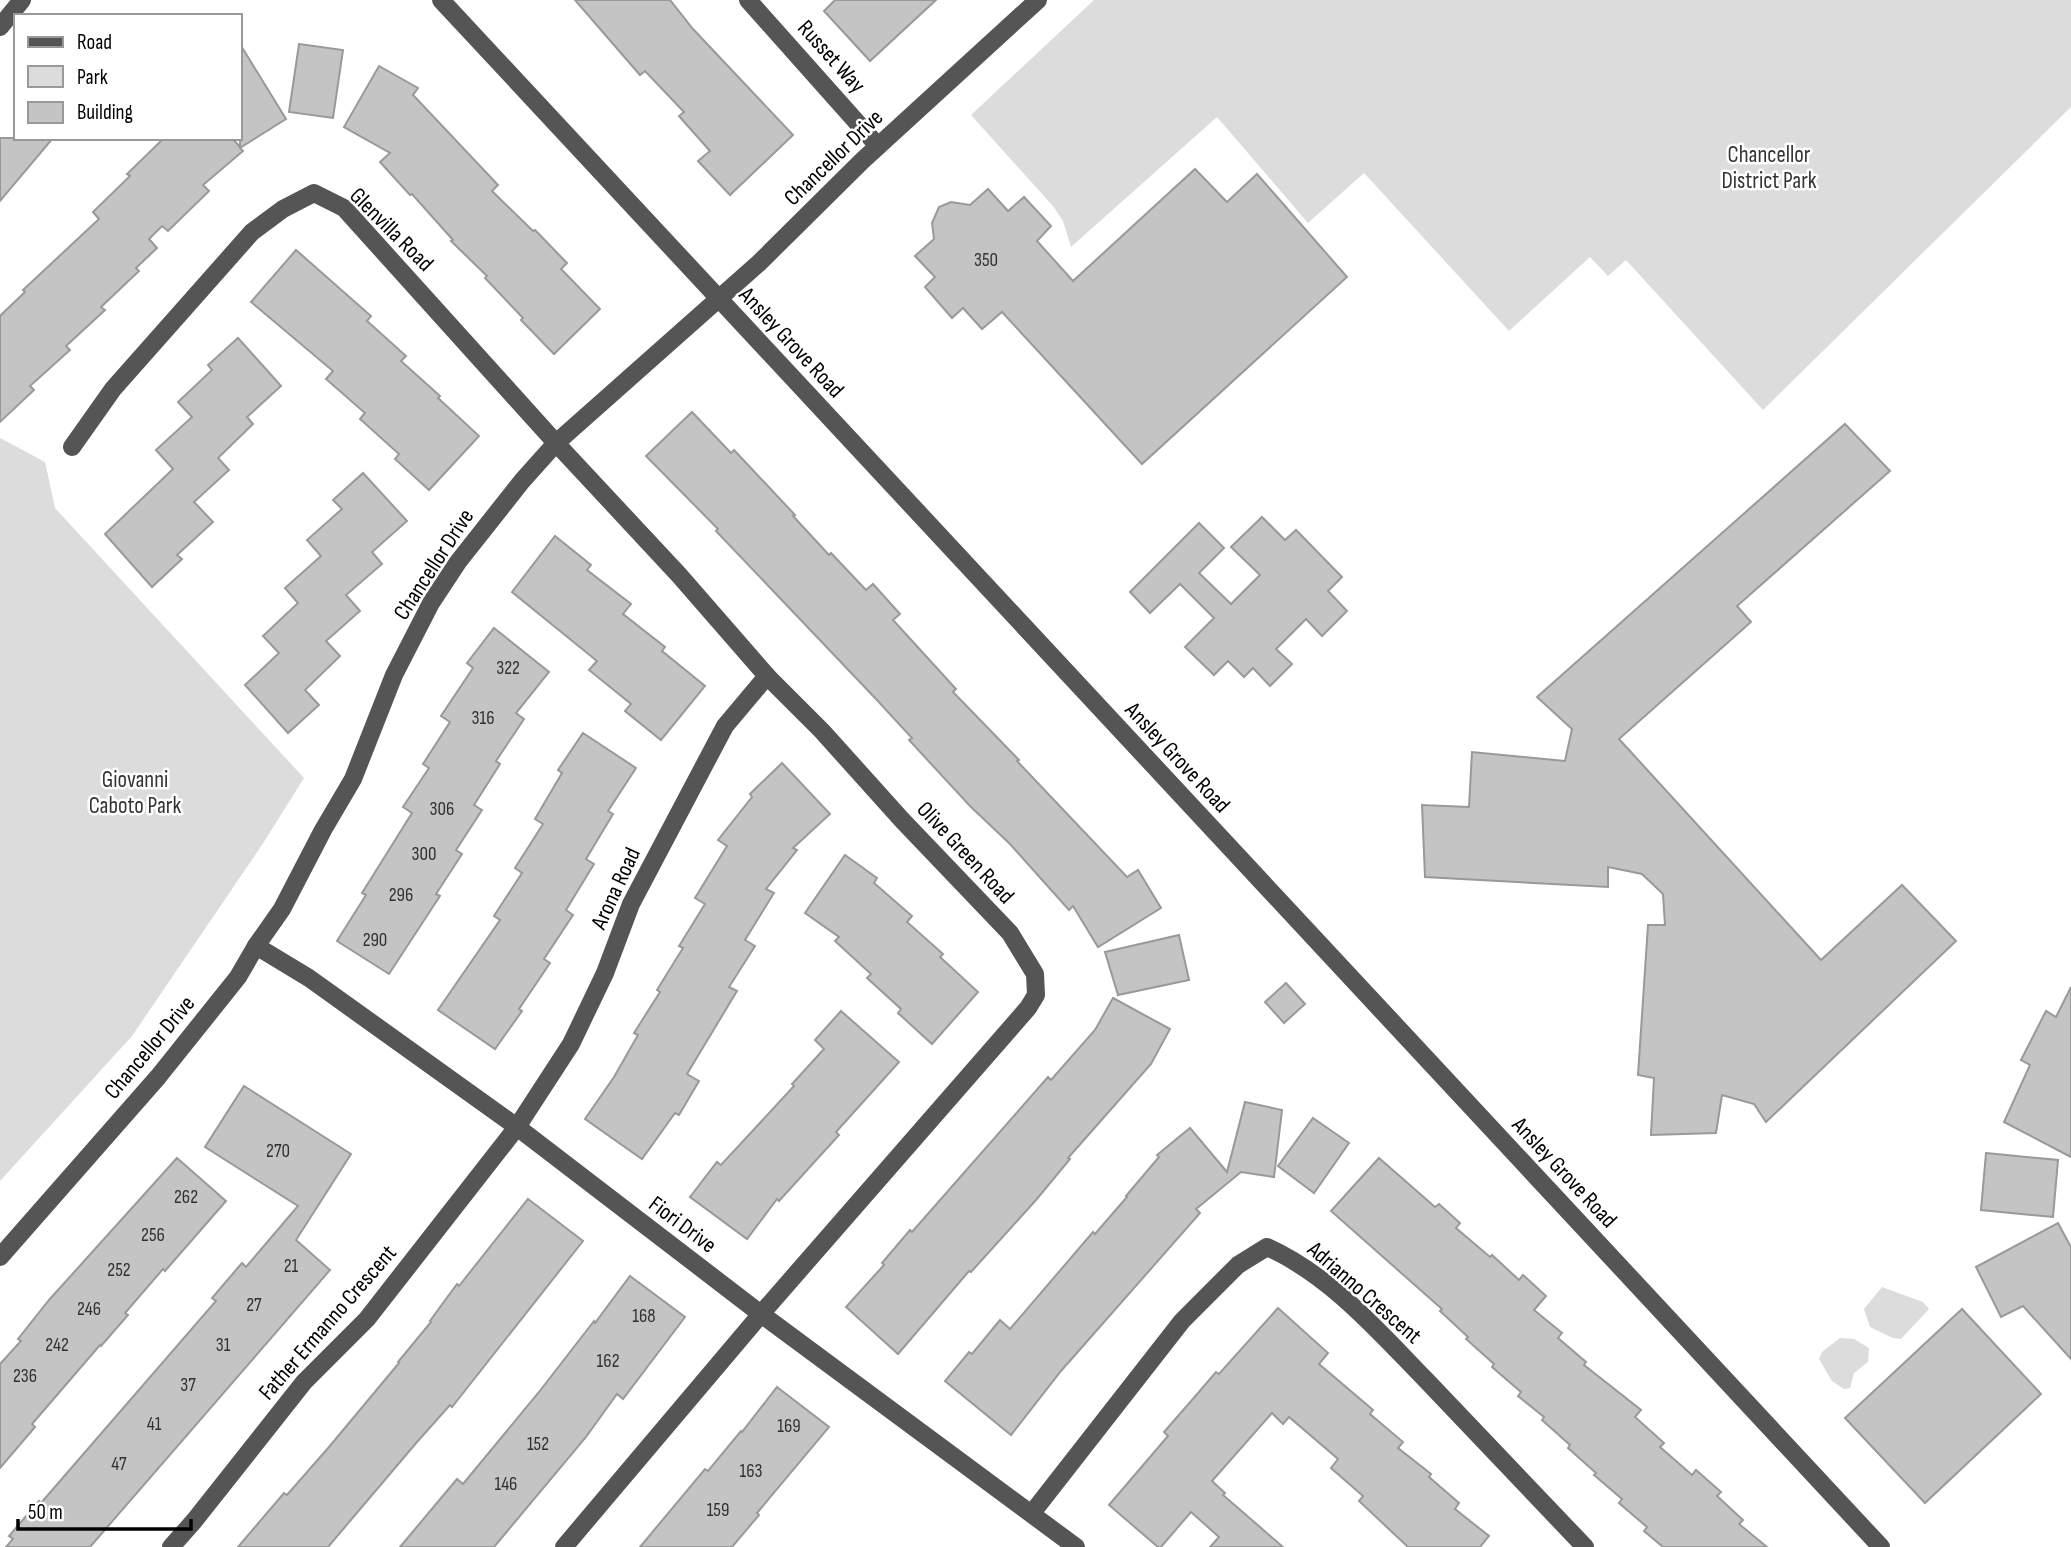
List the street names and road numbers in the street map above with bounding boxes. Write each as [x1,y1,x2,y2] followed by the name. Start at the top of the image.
[791,14,871,99] street label: Russet Way
[778,104,889,212] street label: Chancellor Drive
[343,182,439,278] street label: Glenvilla Road
[732,281,850,404] street label: Ansley Grove Road
[388,504,480,625] street label: Chancellor Drive
[1118,696,1236,819] street label: Ansley Grove Road
[911,796,1020,910] street label: Olive Green Road
[584,843,647,935] street label: Arona Road
[98,990,201,1105] street label: Chancellor Drive
[1505,1111,1623,1234] street label: Ansley Grove Road
[643,1190,722,1259] street label: Fiori Drive
[1301,1235,1427,1350] street label: Adrianno Crescent
[253,1239,403,1406] street label: Father Ermanno Crescent

